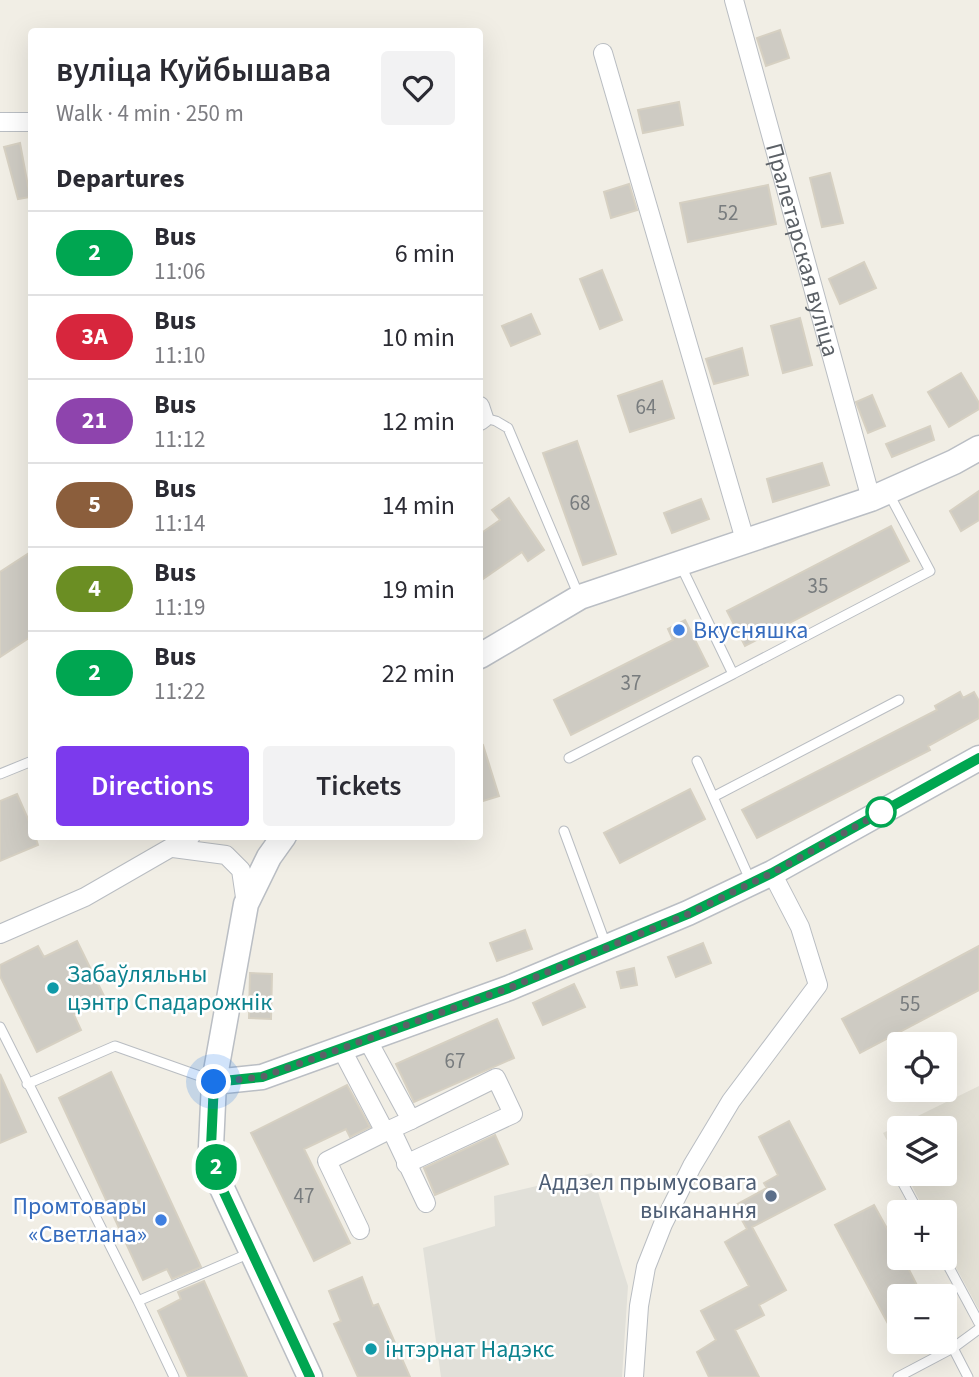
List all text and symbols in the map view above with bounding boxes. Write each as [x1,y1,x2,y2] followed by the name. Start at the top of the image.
[56,47,331,94] text: вуліца Куйбышава
[381,51,455,125] button: heart
[56,97,244,130] text: Walk · 4 min · 250 m
[757,139,849,361] street label: Пралетарская вуліца
[56,160,184,197] text: Departures
[718,198,738,228] house number: 52
[154,218,196,255] text: Bus
[88,235,101,270] text: 2
[395,235,455,272] text: 6 min
[154,255,205,288] text: 11:06
[154,302,196,339] text: Bus
[81,319,108,354] text: 3А
[382,319,455,356] text: 10 min
[154,339,205,372] text: 11:10
[154,386,196,423] text: Bus
[636,392,656,422] house number: 64
[82,403,107,438] text: 21
[382,403,455,440] text: 12 min
[154,423,205,456] text: 11:12
[154,470,196,507] text: Bus
[88,487,101,522] text: 5
[382,487,455,524] text: 14 min
[570,488,590,518] house number: 68
[154,507,205,540] text: 11:14
[154,554,196,591] text: Bus
[88,571,101,606] text: 4
[382,571,455,608] text: 19 min
[808,571,828,601] house number: 35
[154,591,205,624] text: 11:19
[693,613,808,648] place label: Вкусняшка
[671,622,687,638] marker: Вкусняшка
[154,638,196,675] text: Bus
[88,655,101,690] text: 2
[382,655,455,692] text: 22 min
[621,668,641,698] house number: 37
[154,675,205,708] text: 11:22
[56,746,249,826] button: Directions
[263,746,455,826] button: Tickets
[866,797,896,827] unlabelled marker
[67,957,272,1020] place label: Забаўляльны цэнтр Спадарожнік
[45,980,61,996] marker: Забаўляльны цэнтр Спадарожнік
[900,989,920,1019] house number: 55
[887,1032,957,1354] map controls
[887,1032,957,1102] button: locate
[445,1046,465,1076] house number: 67
[196,1064,231,1099] your location
[887,1116,957,1186] button: layers
[193,1144,239,1190] line badge: 2
[210,1149,222,1184] text: 2
[539,1165,757,1228] place label: Аддзел прымусовага выканання
[294,1181,314,1211] house number: 47
[763,1188,779,1204] marker: Аддзел прымусовага выканання
[12,1189,147,1252] place label: Промтовары «Светлана»
[887,1200,957,1270] button: +
[153,1212,169,1228] marker: Промтовары «Светлана»
[887,1284,957,1354] button: −
[385,1332,554,1367] place label: інтэрнат Надэкс
[363,1341,379,1357] marker: інтэрнат Надэкс

